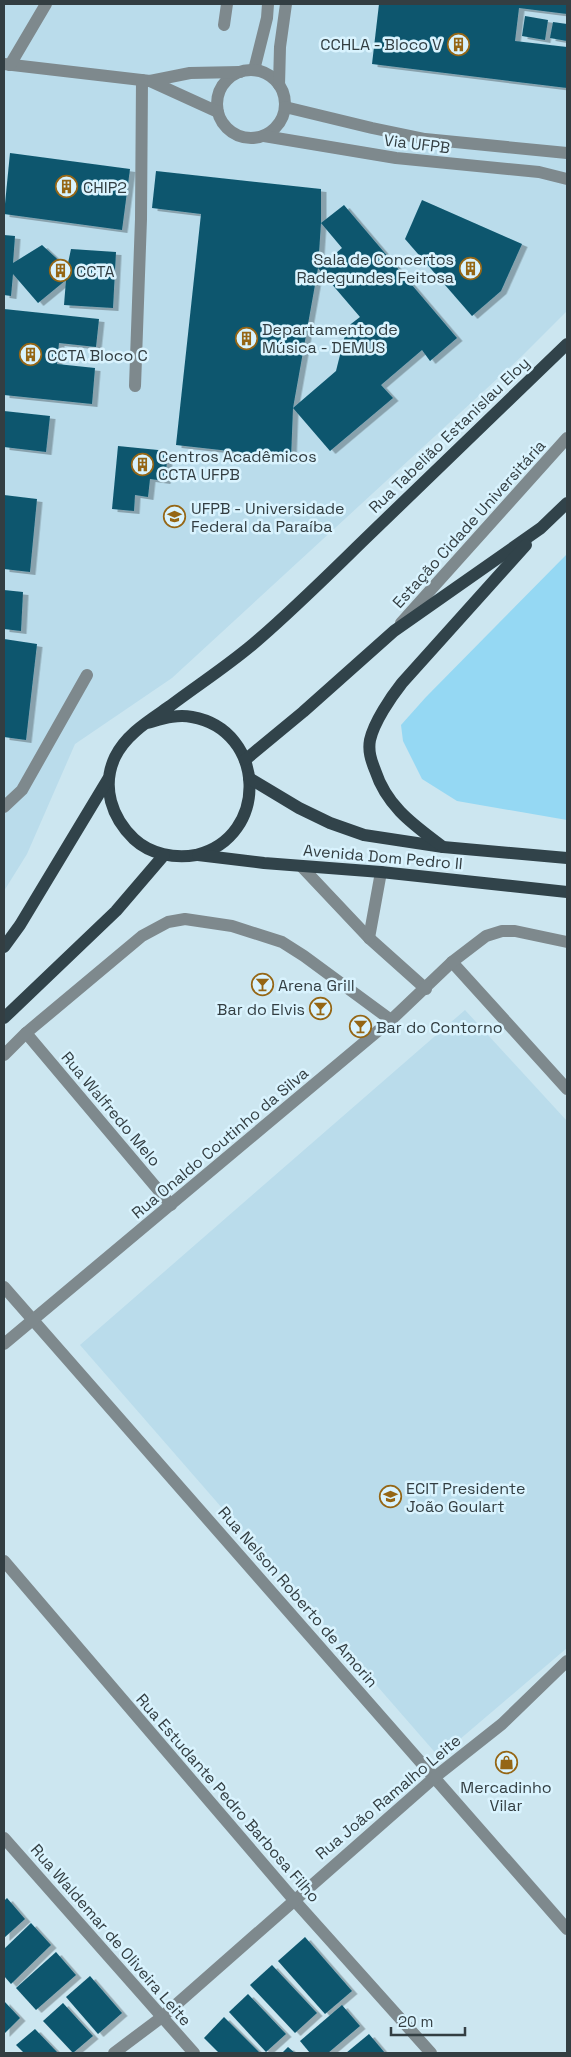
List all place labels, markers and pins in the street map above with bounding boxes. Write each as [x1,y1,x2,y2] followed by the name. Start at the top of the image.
[446,32,470,56] building icon: CCHLA - Bloco V
[320,34,442,55] place label: CCHLA - Bloco V
[55,175,79,199] building icon: CHIP2
[83,177,127,198] place label: CHIP2
[296,249,454,288] place label: Sala de Concertos Radegundes Feitosa
[458,256,482,280] building icon: Sala de Concertos Radegundes Feitosa
[48,259,72,283] building icon: CCTA
[76,261,115,282] place label: CCTA
[262,319,398,358] place label: Departamento de Música - DEMUS
[234,326,258,350] building icon: Departamento de Música - DEMUS
[19,343,43,367] building icon: CCTA Bloco C
[47,345,148,366] place label: CCTA Bloco C
[158,446,317,485] place label: Centros Acadêmicos CCTA UFPB
[130,453,154,477] building icon: Centros Acadêmicos CCTA UFPB
[191,498,344,537] place label: UFPB - Universidade Federal da Paraíba
[163,505,187,529] school or university icon: UFPB - Universidade Federal da Paraíba
[250,973,274,997] bar icon: Arena Grill
[278,975,355,996] place label: Arena Grill
[309,997,333,1021] bar icon: Bar do Elvis
[217,999,305,1020] place label: Bar do Elvis
[348,1015,372,1039] bar icon: Bar do Contorno
[376,1017,503,1038] place label: Bar do Contorno
[406,1478,525,1517] place label: ECIT Presidente João Goulart
[378,1485,402,1509] school or university icon: ECIT Presidente João Goulart
[494,1751,518,1775] shop icon: Mercadinho Vilar
[460,1777,552,1816] place label: Mercadinho Vilar

